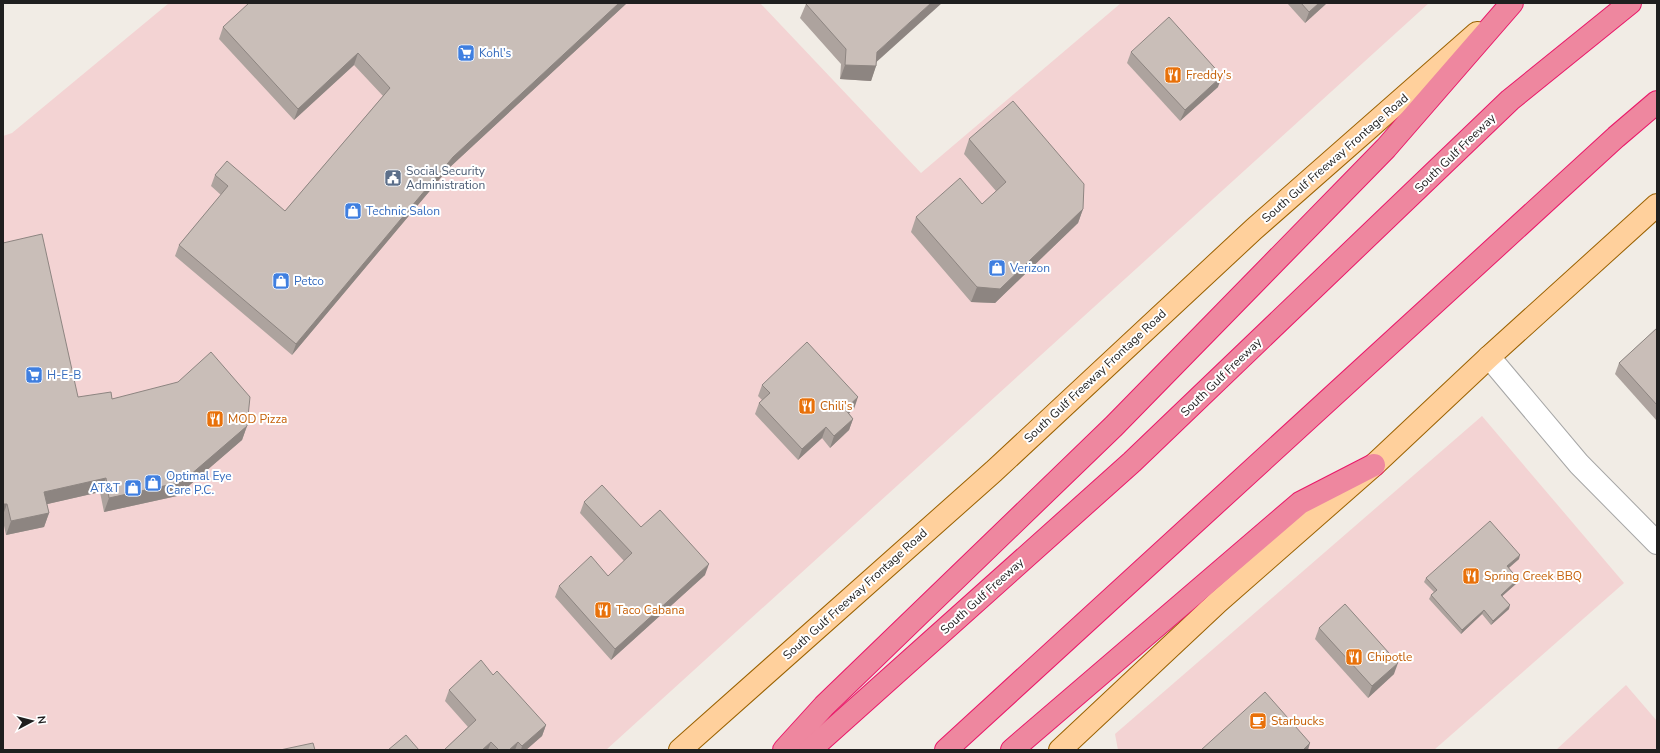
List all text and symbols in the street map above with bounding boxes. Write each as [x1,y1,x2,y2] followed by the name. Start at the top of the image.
[456,43,476,63] supermarket icon: Kohl's
[479,45,512,61] place label: Kohl's
[1163,65,1183,85] restaurant icon: Freddy's
[1186,67,1232,83] place label: Freddy's
[1258,90,1412,226] street label: South Gulf Freeway Frontage Road
[1411,110,1500,196] street label: South Gulf Freeway
[406,163,486,193] place label: Social Security Administration
[383,168,403,188] public building icon: Social Security Administration
[343,201,363,221] shop icon: Technic Salon
[366,203,440,219] place label: Technic Salon
[987,258,1007,278] shop icon: Verizon
[1009,260,1050,276] place label: Verizon
[271,271,291,291] shop icon: Petco
[294,273,324,289] place label: Petco
[1020,306,1170,446] street label: South Gulf Freeway Frontage Road
[1177,334,1266,420] street label: South Gulf Freeway
[24,365,44,385] supermarket icon: H-E-B
[47,367,81,383] place label: H-E-B
[797,396,817,416] restaurant icon: Chili's
[820,398,853,414] place label: Chili's
[205,409,225,429] restaurant icon: MOD Pizza
[228,411,287,427] place label: MOD Pizza
[166,468,232,498] place label: Optimal Eye Care P.C.
[143,473,163,493] shop icon: Optimal Eye Care P.C.
[123,478,143,498] shop icon: AT&T
[90,480,121,496] place label: AT&T
[779,525,931,663] street label: South Gulf Freeway Frontage Road
[937,554,1028,638] street label: South Gulf Freeway
[1461,566,1481,586] restaurant icon: Spring Creek BBQ
[1484,568,1582,584] place label: Spring Creek BBQ
[593,600,613,620] restaurant icon: Taco Cabana
[616,602,685,618] place label: Taco Cabana
[1344,647,1364,667] restaurant icon: Chipotle
[1367,649,1412,665] place label: Chipotle
[12,701,52,741] north arrow
[1248,711,1268,731] cafe icon: Starbucks
[1271,713,1324,729] place label: Starbucks
[33,715,49,725] text: N

